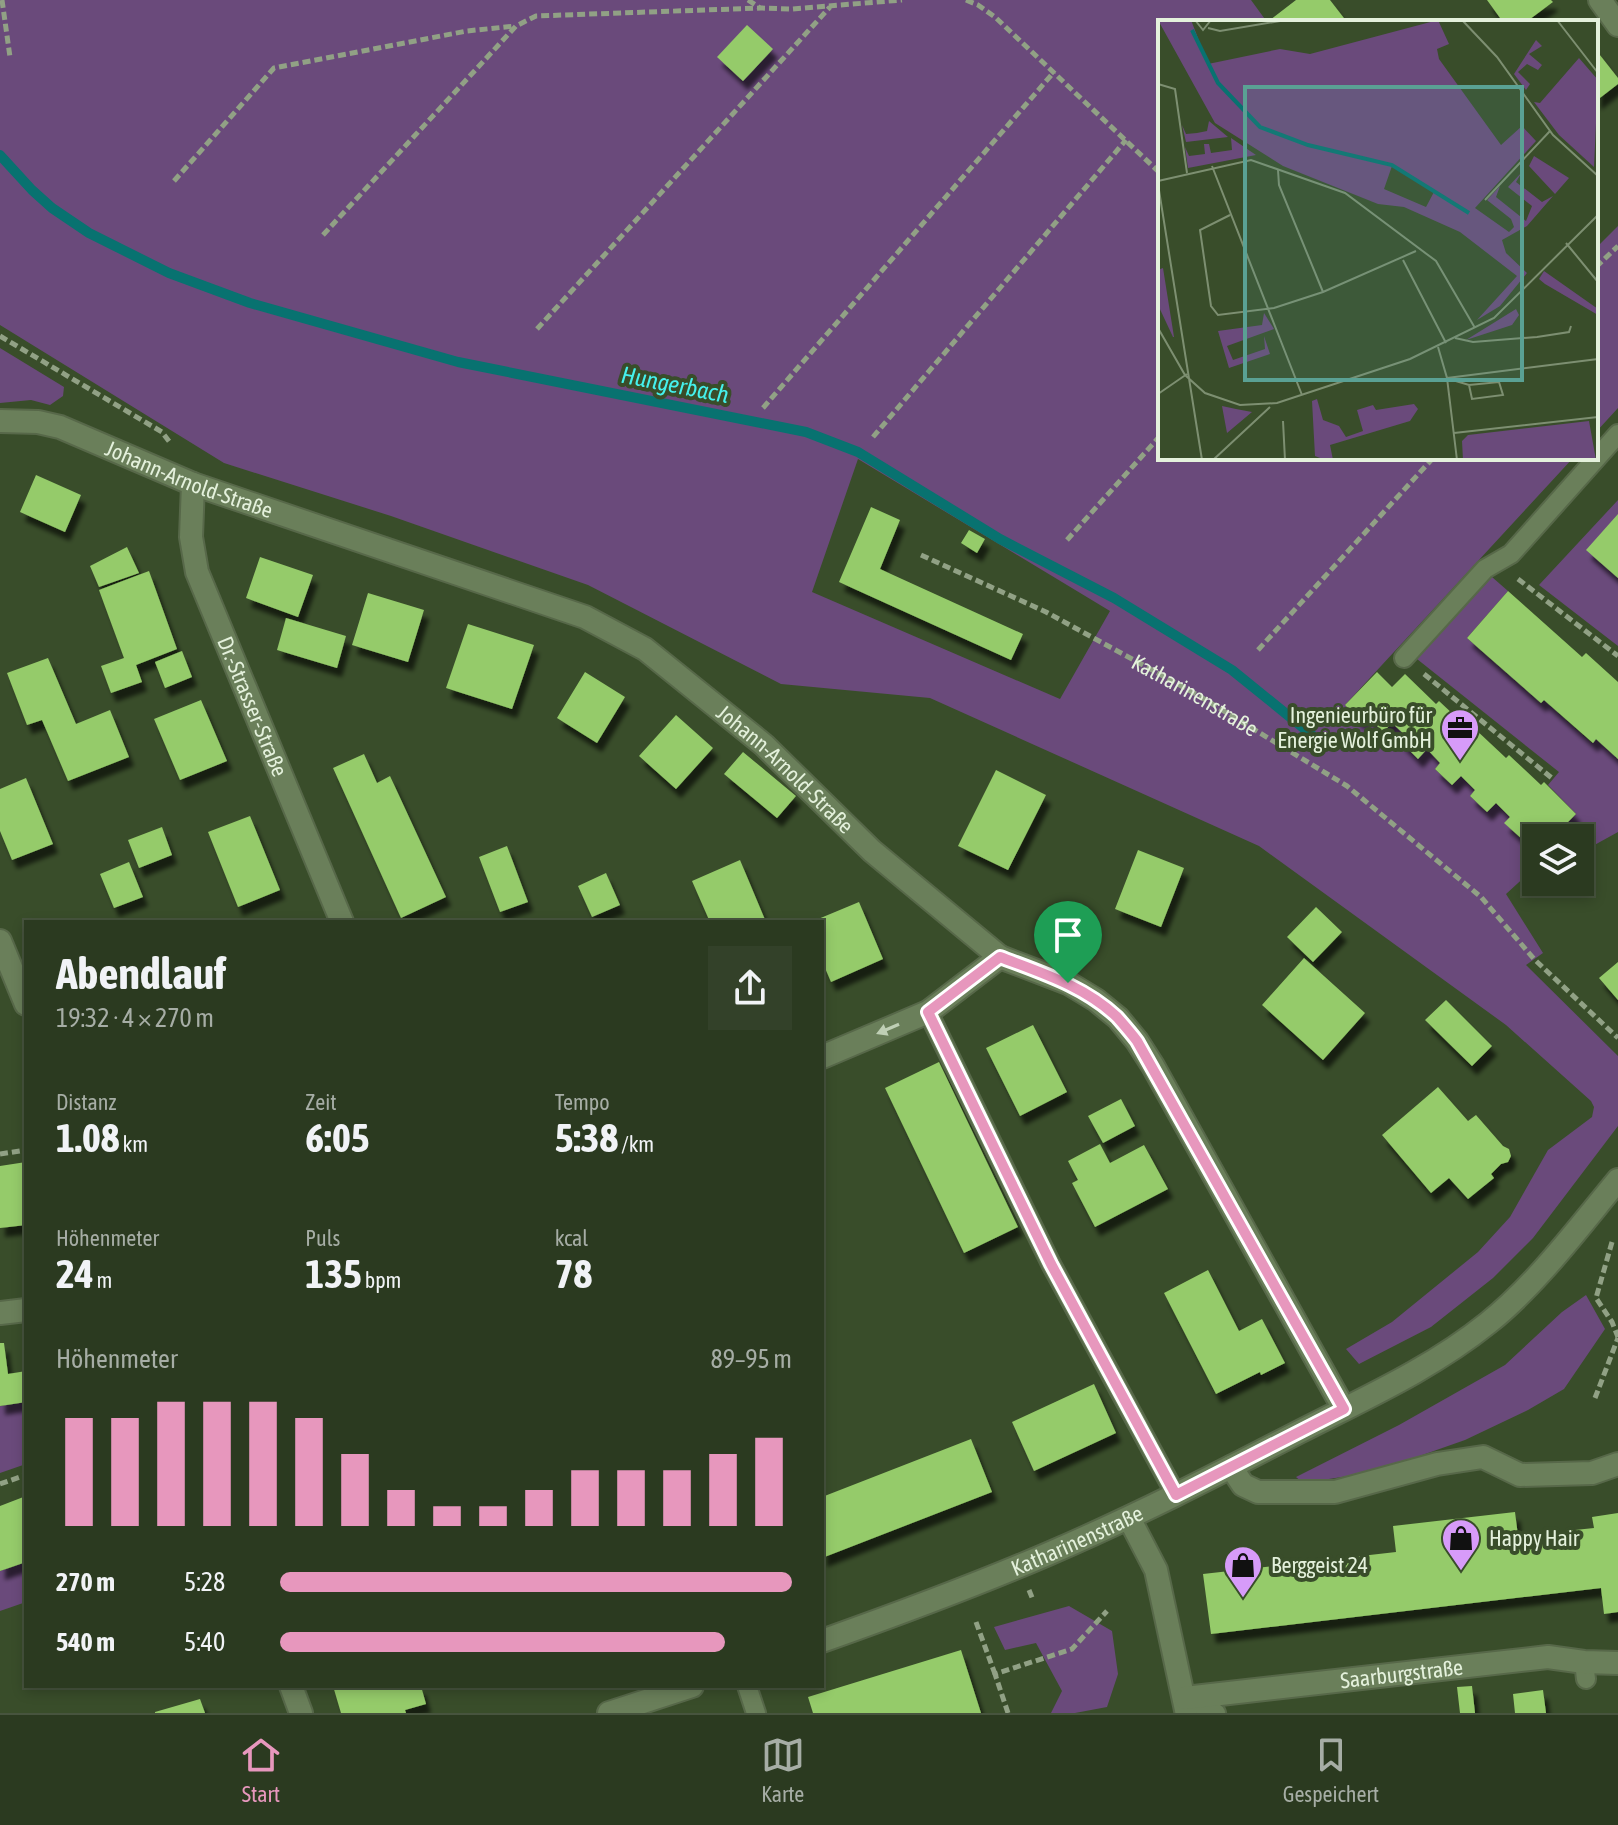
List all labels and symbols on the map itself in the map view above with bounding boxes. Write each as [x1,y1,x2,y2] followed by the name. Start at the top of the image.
[1158,20,1598,460] inset map
[619,361,732,408] water label: Hungerbach
[102,435,276,523] street label: Johann-Arnold-Straße
[212,633,293,780] street label: Dr.-Strasser-Straße
[1127,648,1263,742] street label: Katharinenstraße
[712,699,859,839] street label: Johann-Arnold-Straße
[1277,702,1432,753] place label: Ingenieurbüro für Energie Wolf GmbH
[1439,707,1481,762] office icon: Ingenieurbüro für Energie Wolf GmbH
[1034,901,1102,983] pin
[877,1022,900,1035] one-way arrow
[1007,1500,1147,1581] street label: Katharinenstraße
[1440,1517,1482,1572] shop icon: Happy Hair
[1489,1525,1580,1551] place label: Happy Hair
[1222,1544,1264,1599] shop icon: Berggeist 24
[1271,1552,1368,1578] place label: Berggeist 24
[1339,1654,1464,1693] street label: Saarburgstraße

